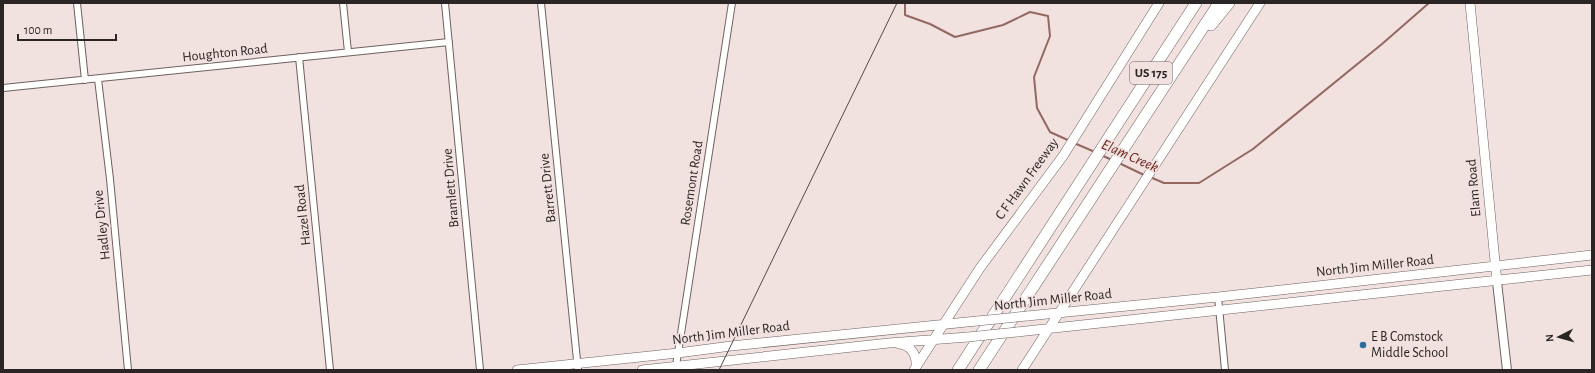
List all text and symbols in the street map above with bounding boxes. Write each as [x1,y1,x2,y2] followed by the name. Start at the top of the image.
[18,16,116,42] scale bar
[24,24,52,36] text: 100 m
[182,42,268,64] street label: Houghton Road
[1130,62,1172,84] road number: US 175
[993,136,1061,222] street label: C F Hawn Freeway
[1099,137,1161,175] water label: Elam Creek
[678,140,706,226] street label: Rosemont Road
[441,148,461,228] street label: Bramlett Drive
[537,153,559,223] street label: Barrett Drive
[1465,159,1483,217] street label: Elam Road
[293,184,313,246] street label: Hazel Road
[91,189,113,261] street label: Hadley Drive
[1315,253,1435,279] street label: North Jim Miller Road
[993,287,1113,313] street label: North Jim Miller Road
[1539,317,1579,357] north arrow
[671,319,791,347] street label: North Jim Miller Road
[1371,330,1448,360] place label: E B Comstock Middle School
[1544,334,1555,342] text: N
[1358,340,1368,350] marker: E B Comstock Middle School

